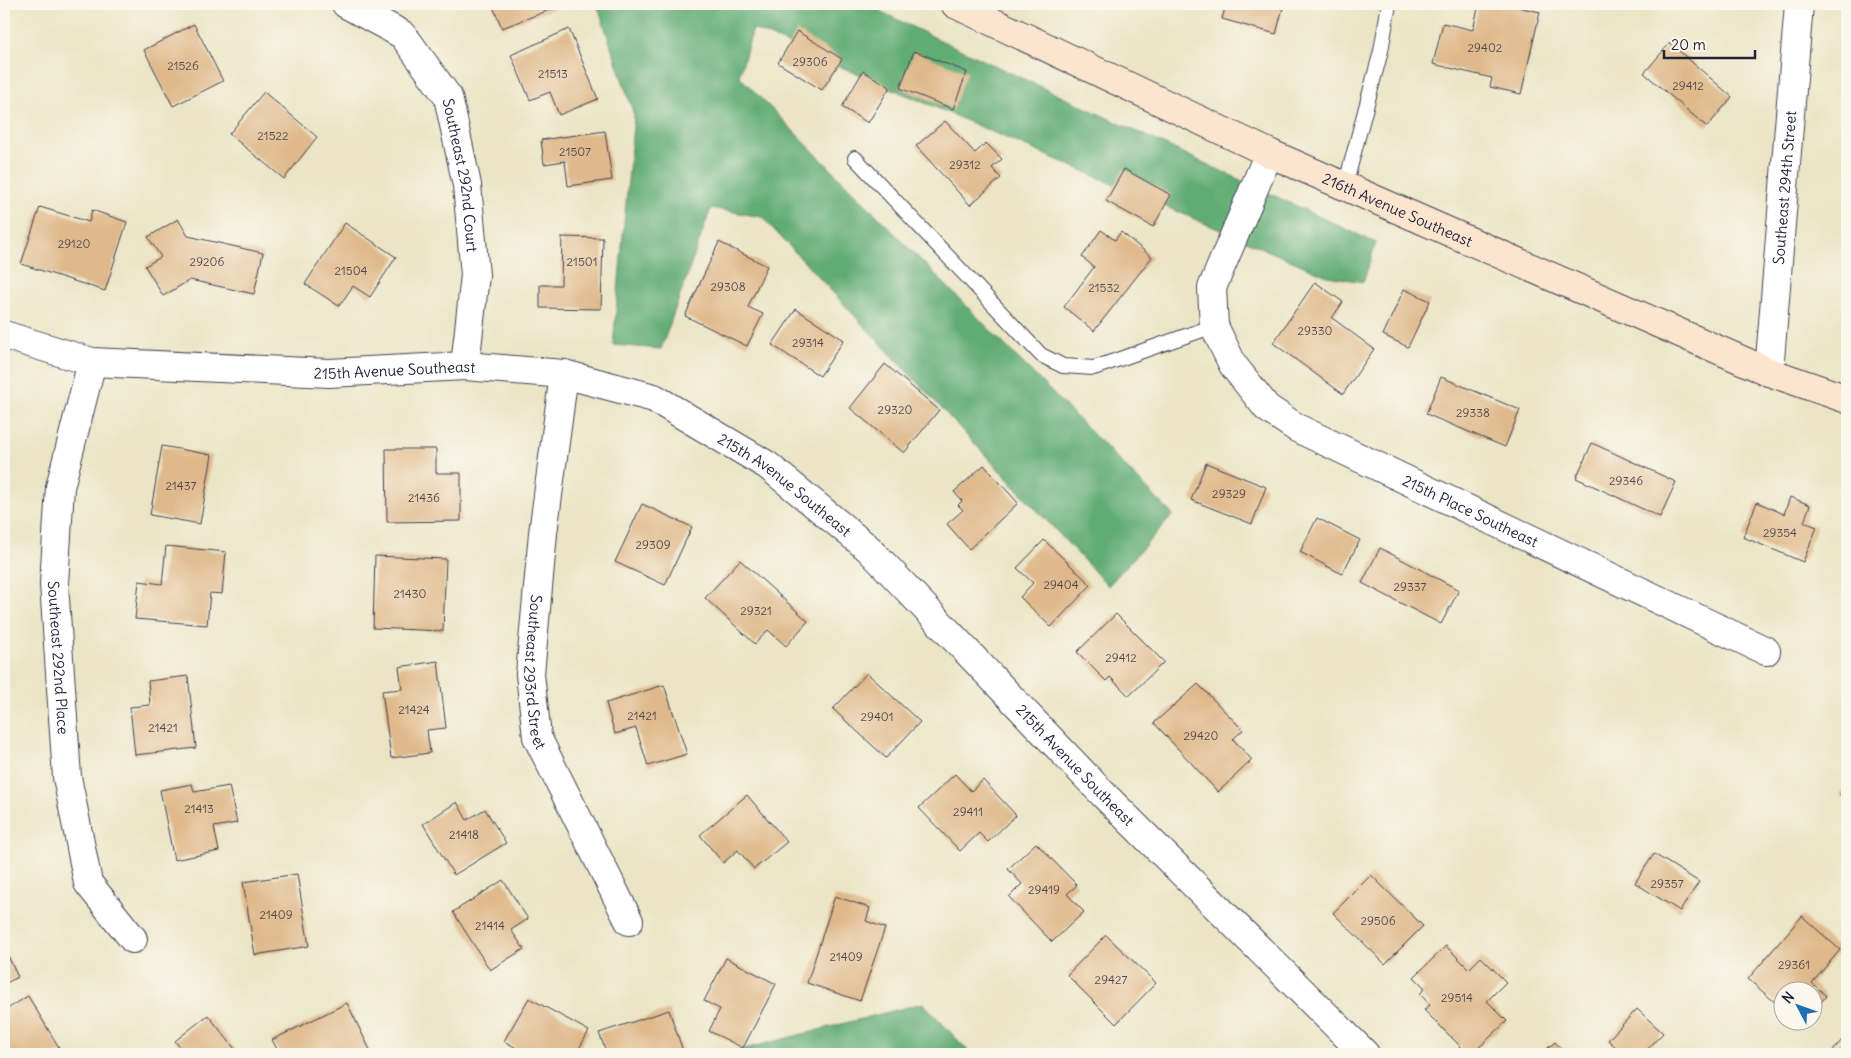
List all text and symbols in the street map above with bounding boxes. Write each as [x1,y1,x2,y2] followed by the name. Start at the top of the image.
[1664,28,1755,60] scale bar
[1671,35,1706,54] text: 20 m
[1468,40,1503,55] house number: 29402
[792,54,828,69] house number: 29306
[167,58,199,73] house number: 21526
[538,66,568,81] house number: 21513
[1672,78,1704,93] house number: 29412
[439,97,482,253] street label: Southeast 292nd Court
[1768,110,1800,265] street label: Southeast 294th Street
[257,128,289,143] house number: 21522
[559,144,591,159] house number: 21507
[949,157,981,172] house number: 29312
[1320,168,1476,251] street label: 216th Avenue Southeast
[58,236,90,251] house number: 29120
[190,254,225,269] house number: 29206
[567,254,597,269] house number: 21501
[334,263,368,278] house number: 21504
[710,279,746,294] house number: 29308
[1088,280,1120,295] house number: 21532
[1297,323,1333,338] house number: 29330
[792,335,824,350] house number: 29314
[313,356,476,383] street label: 215th Avenue Southeast
[878,402,912,417] house number: 29320
[1456,405,1490,420] house number: 29338
[715,429,855,540] street label: 215th Avenue Southeast
[1400,470,1541,551] street label: 215th Place Southeast
[1609,473,1643,488] house number: 29346
[166,478,197,493] house number: 21437
[1212,486,1246,501] house number: 29329
[408,490,440,505] house number: 21436
[1763,525,1797,540] house number: 29354
[635,537,671,552] house number: 29309
[1043,577,1079,592] house number: 29404
[1394,579,1427,594] house number: 29337
[44,580,74,735] street label: Southeast 292nd Place
[394,586,427,601] house number: 21430
[521,594,551,752] street label: Southeast 293rd Street
[740,603,772,618] house number: 29321
[1105,650,1137,665] house number: 29412
[1012,700,1139,829] street label: 215th Avenue Southeast
[398,702,430,717] house number: 21424
[627,708,657,723] house number: 21421
[860,709,894,724] house number: 29401
[148,720,178,735] house number: 21421
[1184,728,1219,743] house number: 29420
[184,801,214,816] house number: 21413
[953,804,983,819] house number: 29411
[449,827,479,842] house number: 21418
[1650,876,1684,891] house number: 29357
[1028,882,1060,897] house number: 29419
[259,907,293,922] house number: 21409
[1360,913,1396,928] house number: 29506
[475,918,505,933] house number: 21414
[829,949,863,964] house number: 21409
[1778,957,1810,972] house number: 29361
[1095,972,1128,987] house number: 29427
[1774,980,1824,1030] north arrow
[1778,988,1798,1007] text: N
[1441,990,1473,1005] house number: 29514

